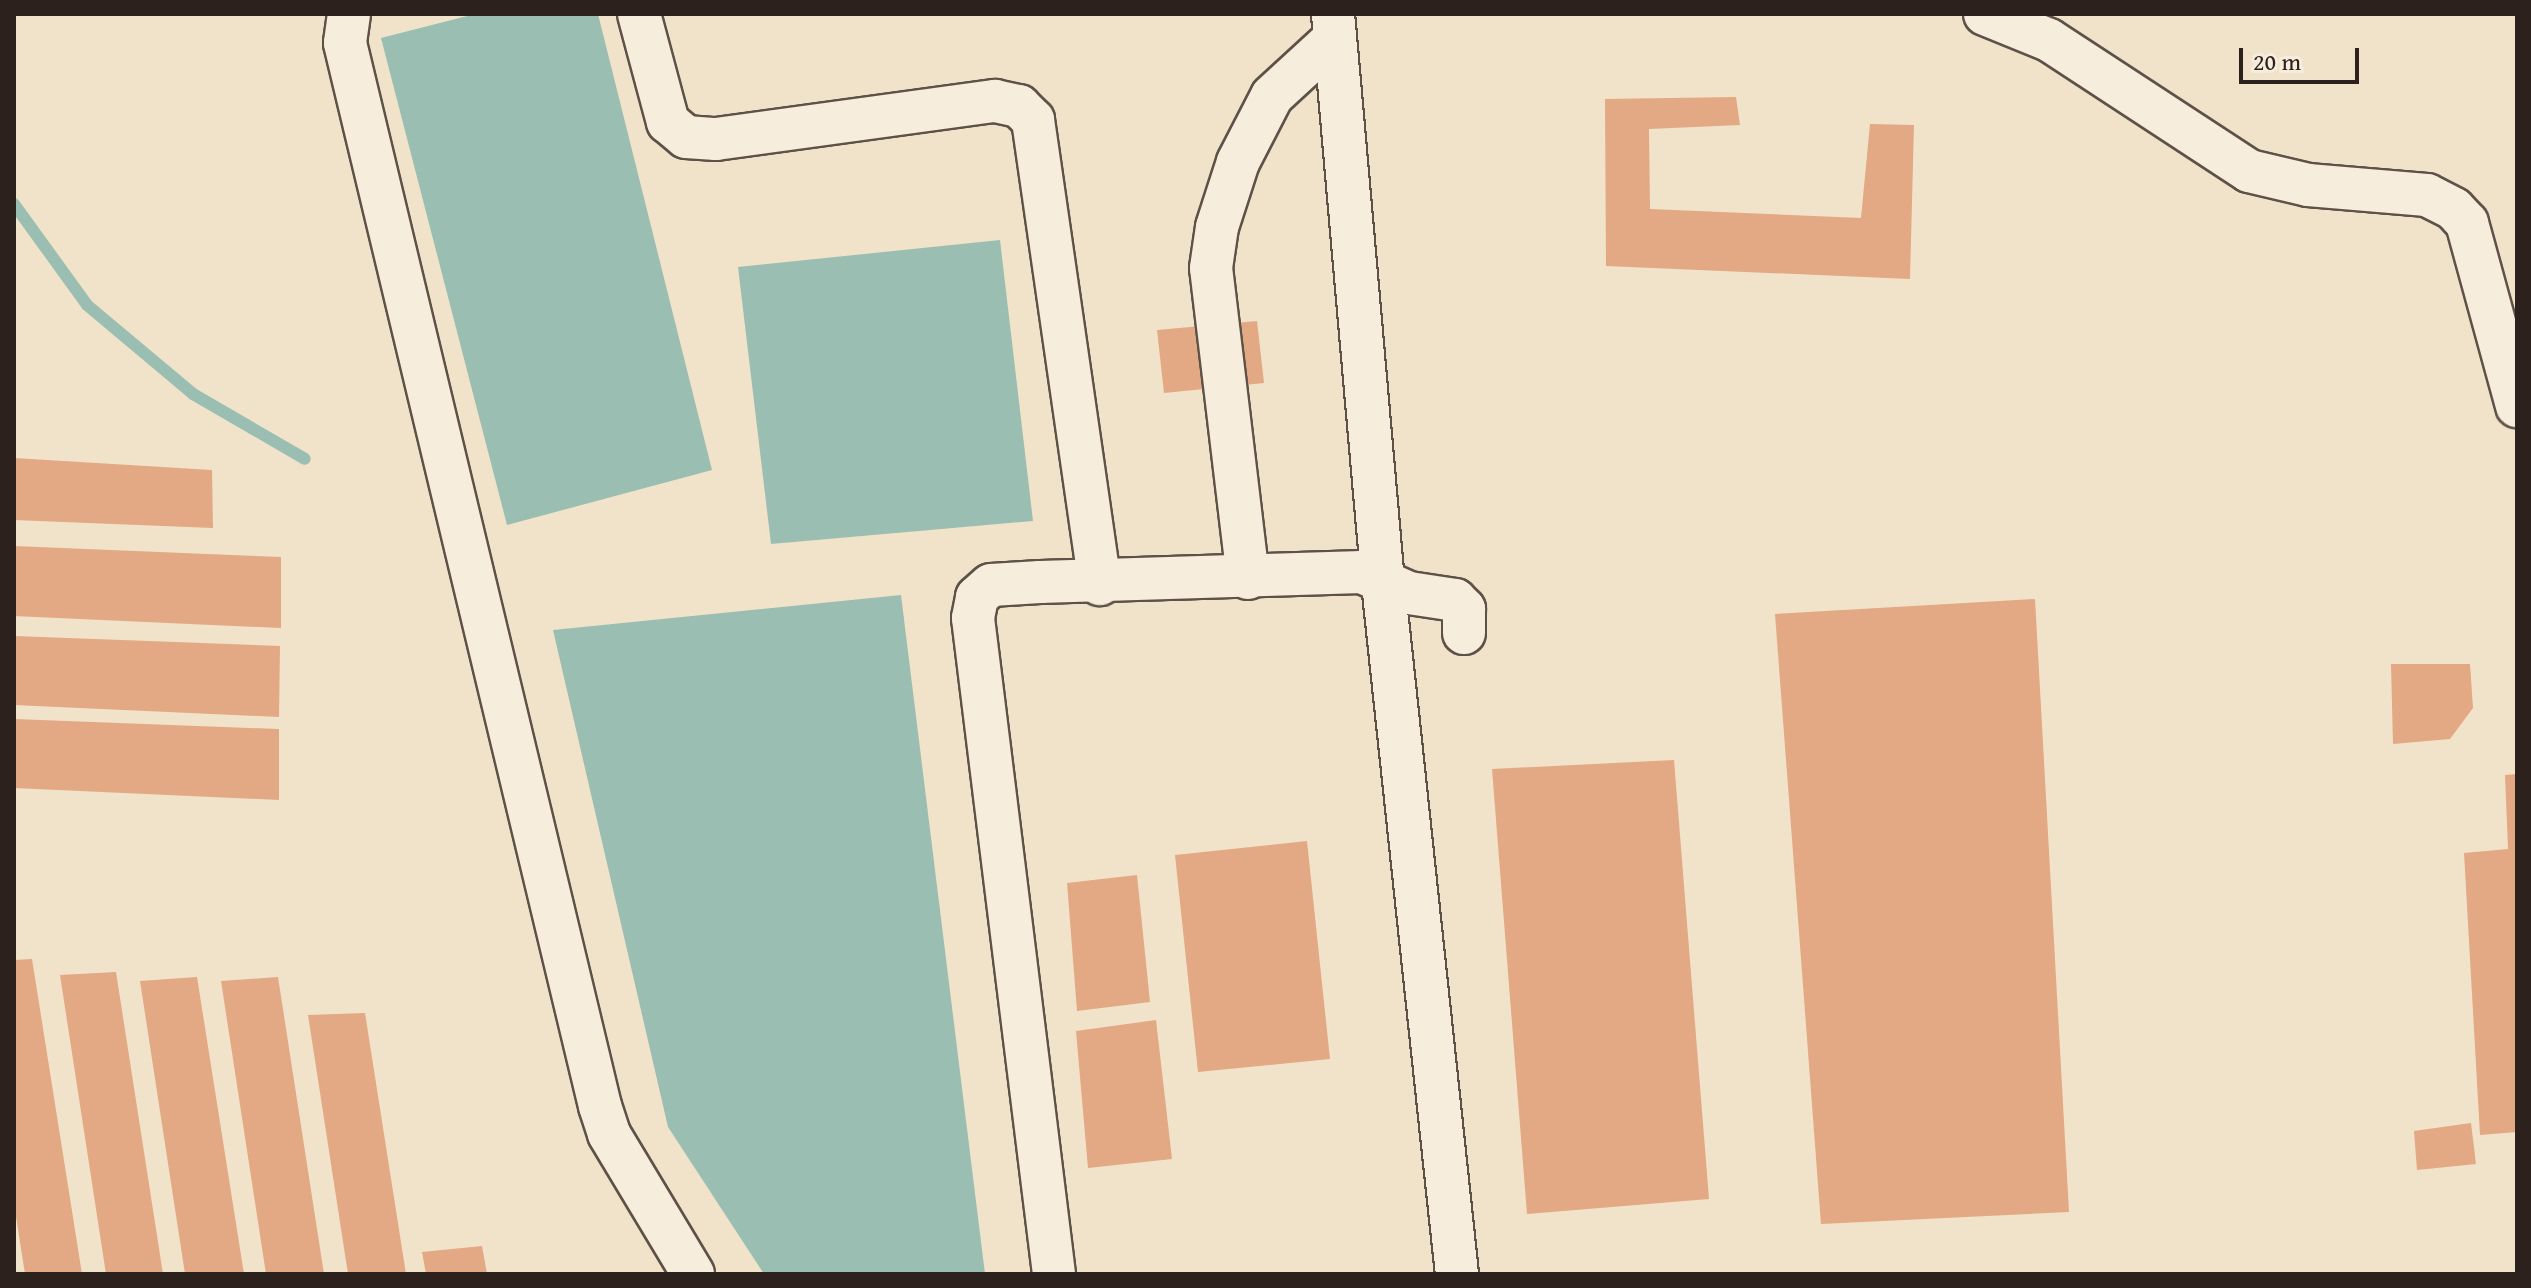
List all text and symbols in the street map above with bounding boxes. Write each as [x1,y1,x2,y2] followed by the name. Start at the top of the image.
[2243,32,2363,82] scale bar
[2253,44,2301,79] text: 20 m

